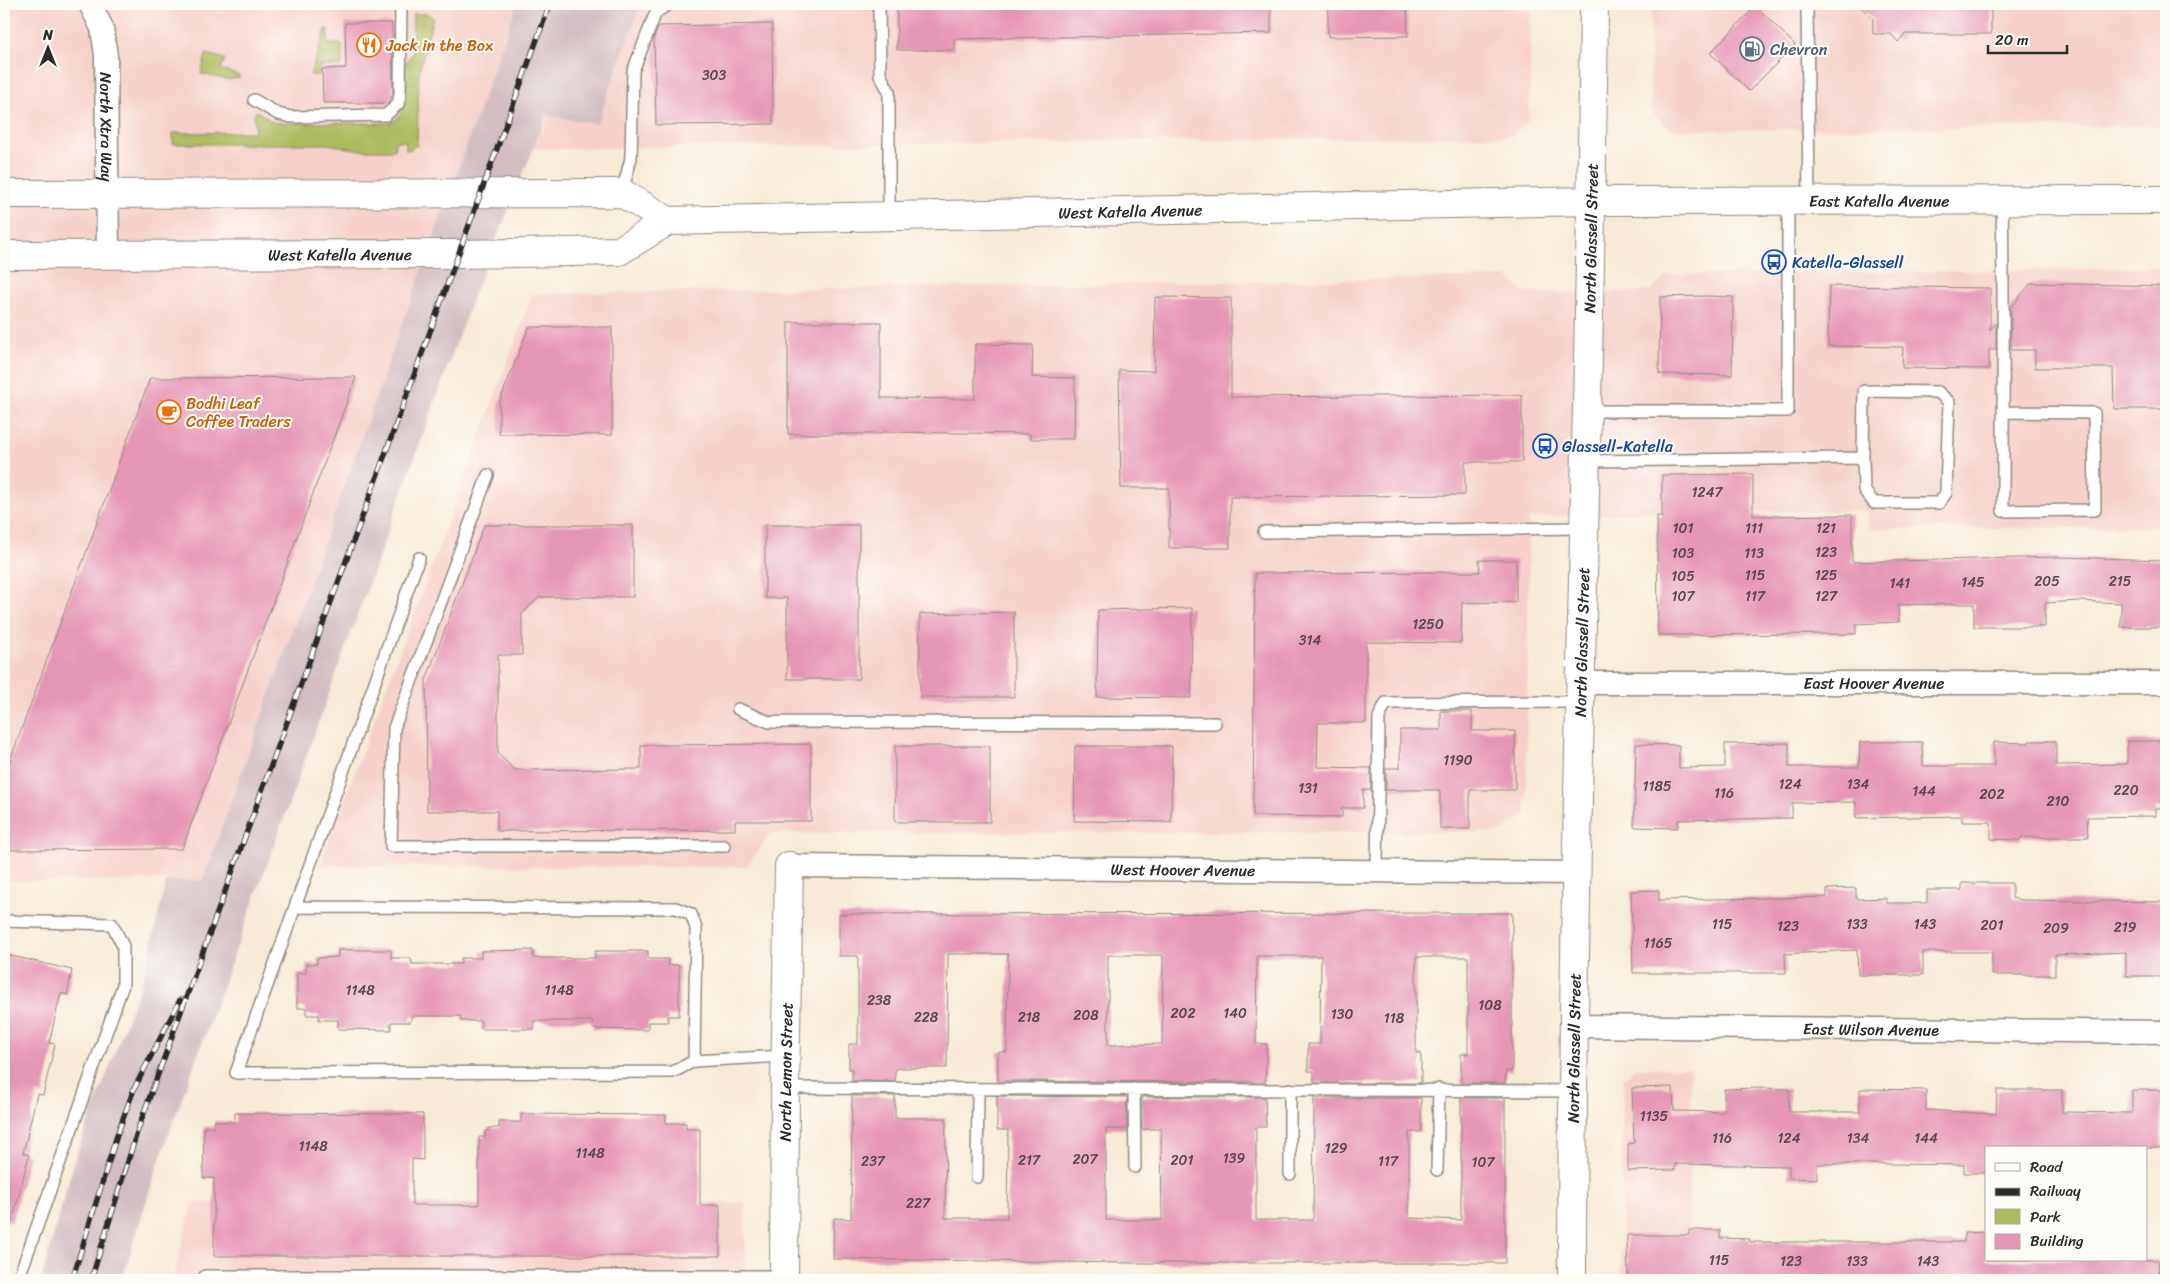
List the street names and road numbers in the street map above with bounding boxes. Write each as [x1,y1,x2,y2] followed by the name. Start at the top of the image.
[92,72,122,183] street label: North Xtra Way
[1575,163,1606,313] street label: North Glassell Street
[1809,186,1950,215] street label: East Katella Avenue
[1058,195,1203,227] street label: West Katella Avenue
[268,240,412,269] street label: West Katella Avenue
[1565,567,1598,717] street label: North Glassell Street
[1804,669,1945,698] street label: East Hoover Avenue
[1111,854,1255,885] street label: West Hoover Avenue
[1558,973,1589,1123] street label: North Glassell Street
[770,1002,801,1142] street label: North Lemon Street
[1803,1014,1939,1044] street label: East Wilson Avenue

